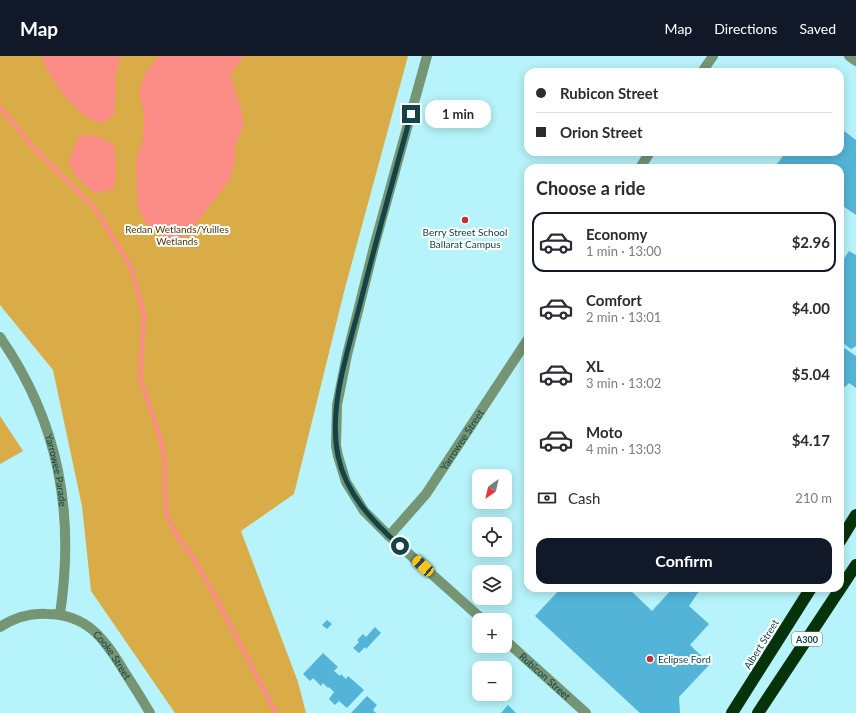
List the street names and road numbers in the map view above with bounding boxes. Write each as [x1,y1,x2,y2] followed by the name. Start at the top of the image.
[437,407,486,472] street label: Yarrowee Street
[43,432,69,507] street label: Yarrowee Parade
[741,617,781,671] street label: Albert Street
[91,628,134,682] street label: Cooke Street
[792,632,822,646] road number: A300
[517,650,573,702] street label: Rubicon Street

